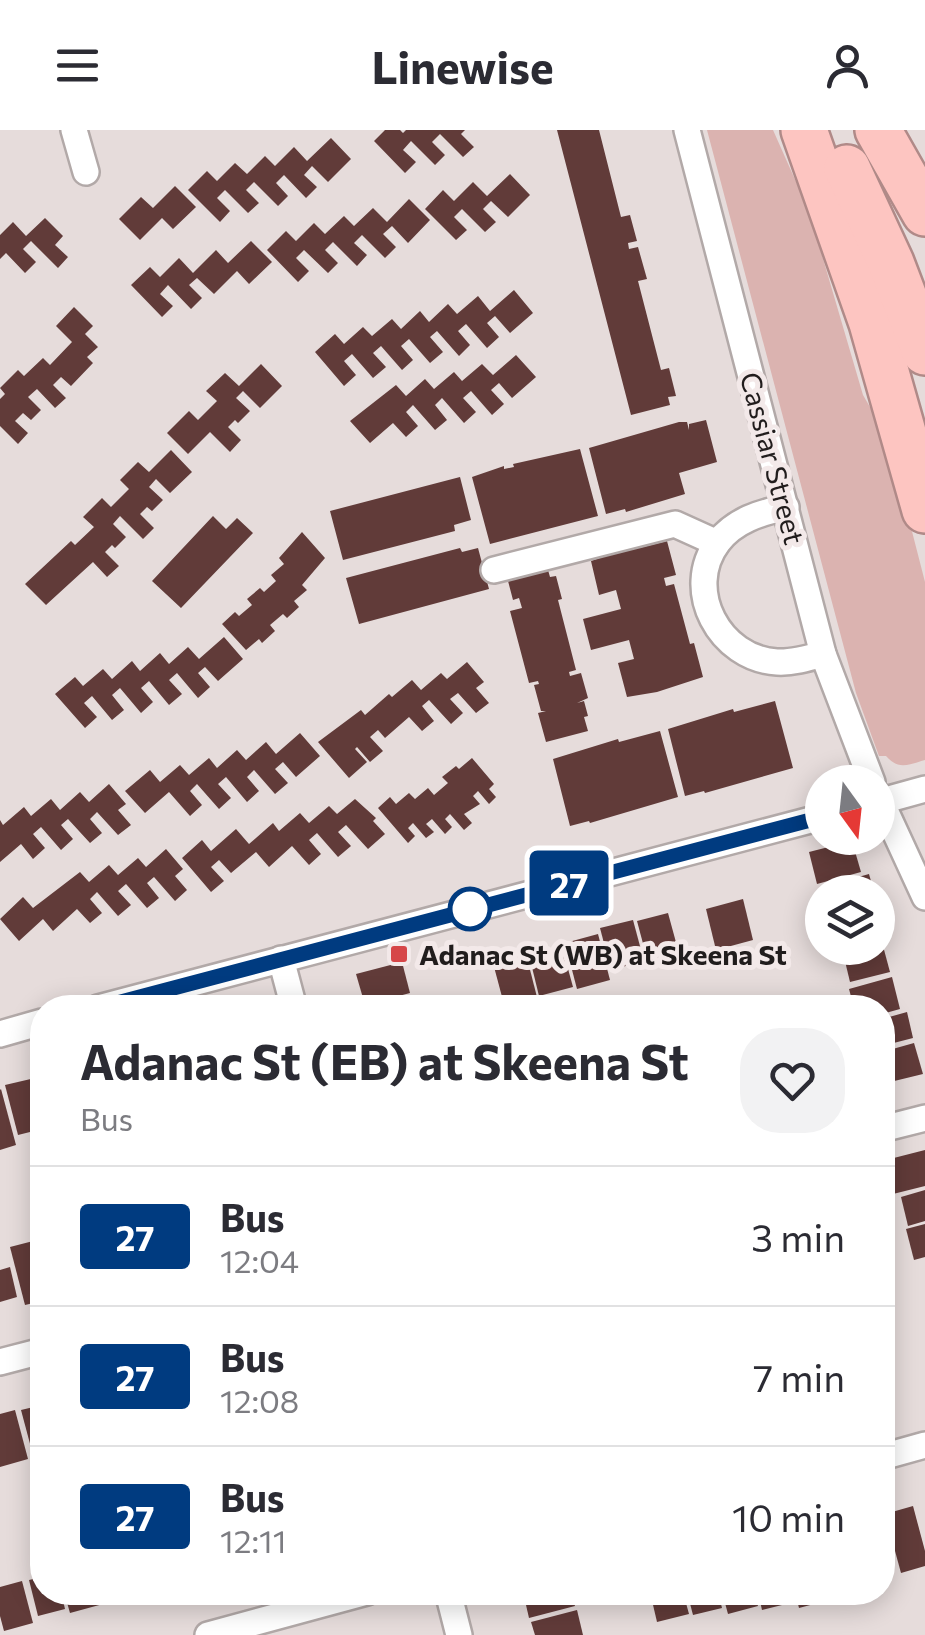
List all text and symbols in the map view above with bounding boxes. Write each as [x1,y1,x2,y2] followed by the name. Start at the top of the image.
[50,38,105,93] icon: menu
[371,38,554,93] text: Linewise
[820,38,875,93] icon: person
[734,368,812,548] street label: Cassiar Street
[805,765,895,855] north arrow
[805,765,895,965] map controls
[524,850,614,916] line badge: 27
[550,862,588,905] text: 27
[805,875,895,965] button: layers
[449,888,491,930] unlabelled marker
[419,937,787,971] place label: Adanac St (WB) at Skeena St
[388,943,410,965] marker: Adanac St (WB) at Skeena St
[740,1028,845,1133] button: heart
[80,1031,689,1090] text: Adanac St (EB) at Skeena St
[80,1098,133,1138] text: Bus
[220,1193,285,1240] text: Bus
[751,1213,845,1260] text: 3 min
[116,1215,154,1258] text: 27
[220,1240,299,1280] text: 12:04
[220,1333,285,1380] text: Bus
[753,1353,845,1400] text: 7 min
[116,1355,154,1398] text: 27
[220,1380,299,1420] text: 12:08
[220,1473,285,1520] text: Bus
[732,1493,845,1540] text: 10 min
[116,1495,154,1538] text: 27
[220,1520,286,1560] text: 12:11

